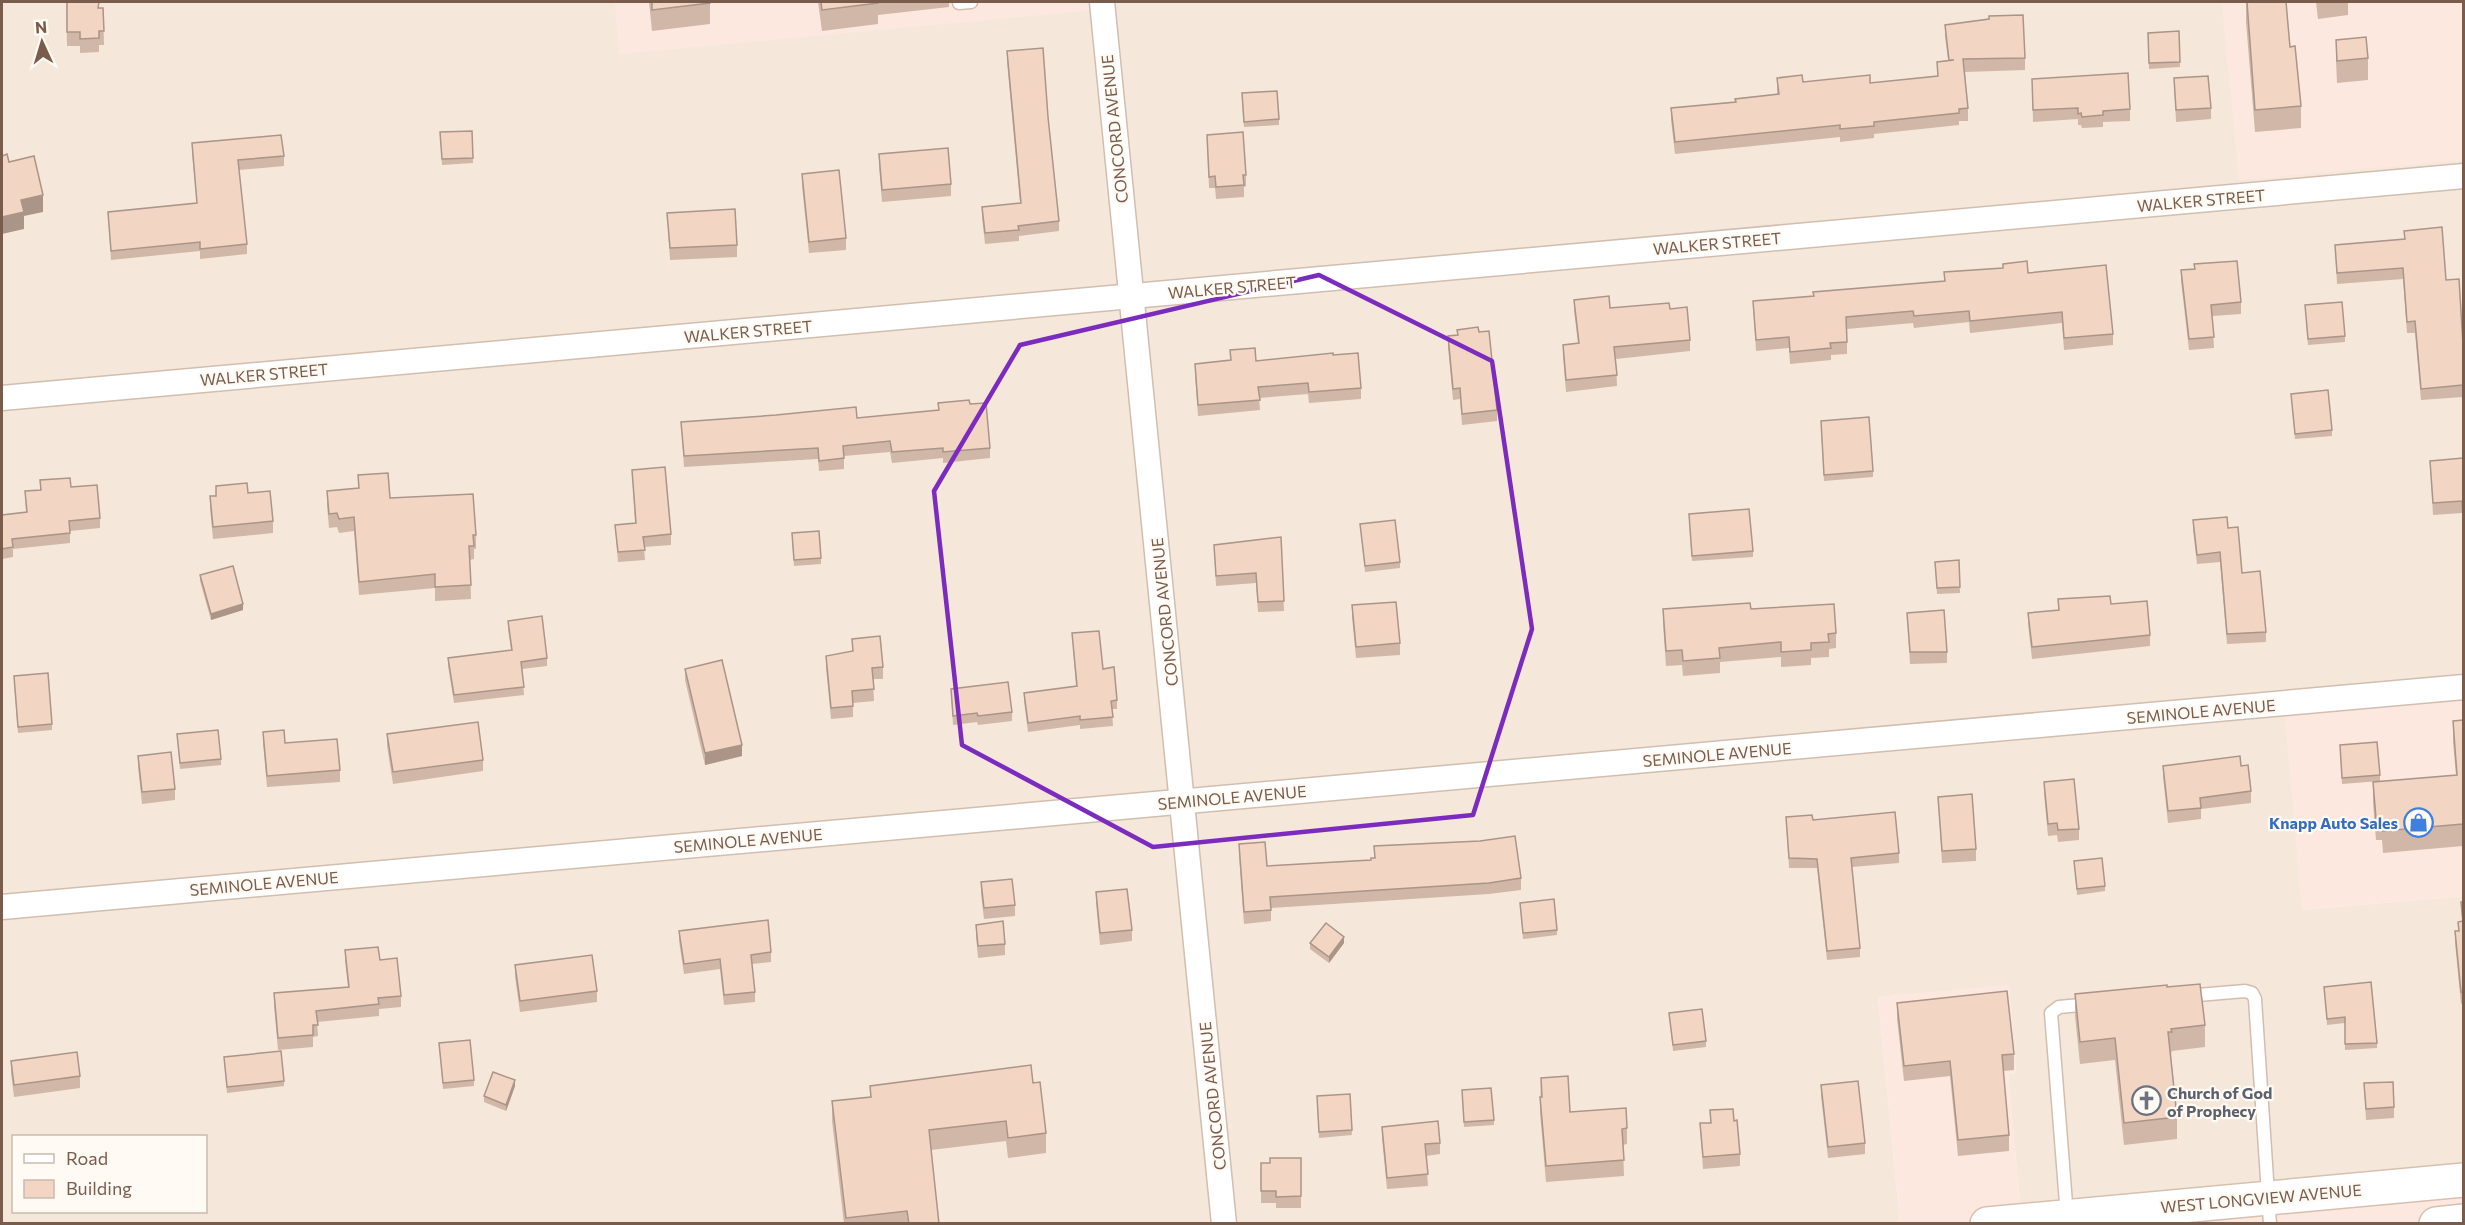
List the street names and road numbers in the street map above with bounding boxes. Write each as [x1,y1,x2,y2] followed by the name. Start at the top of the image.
[1097,54,1131,204] street label: CONCORD AVENUE
[2136,185,2266,215] street label: WALKER STREET
[1652,228,1782,258] street label: WALKER STREET
[1167,272,1297,302] street label: WALKER STREET
[683,316,813,346] street label: WALKER STREET
[199,359,329,389] street label: WALKER STREET
[1147,537,1181,687] street label: CONCORD AVENUE
[2126,695,2276,727] street label: SEMINOLE AVENUE
[1642,738,1792,770] street label: SEMINOLE AVENUE
[1157,781,1307,813] street label: SEMINOLE AVENUE
[673,824,823,856] street label: SEMINOLE AVENUE
[189,867,339,899] street label: SEMINOLE AVENUE
[1195,1021,1229,1171] street label: CONCORD AVENUE
[2160,1180,2362,1216] street label: WEST LONGVIEW AVENUE

